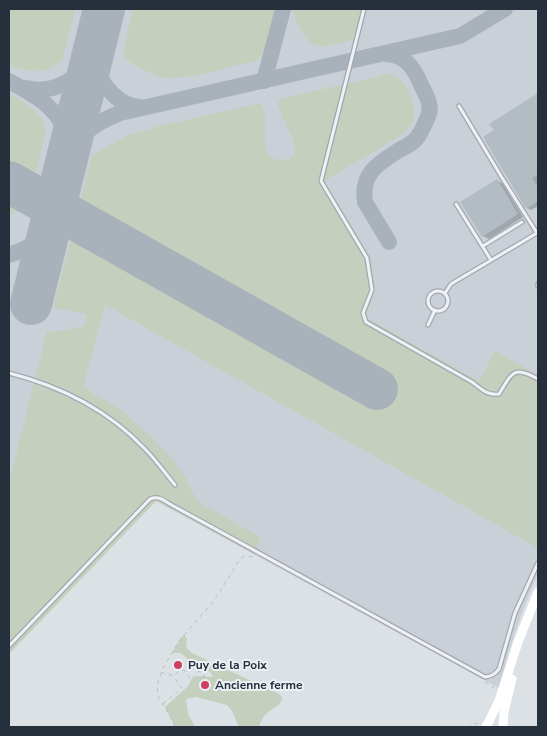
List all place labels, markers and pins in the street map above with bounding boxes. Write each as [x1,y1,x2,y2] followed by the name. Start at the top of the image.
[188,657,267,673] place label: Puy de la Poix
[172,659,184,671] marker: Puy de la Poix
[215,677,303,693] place label: Ancienne ferme
[199,679,211,691] marker: Ancienne ferme

